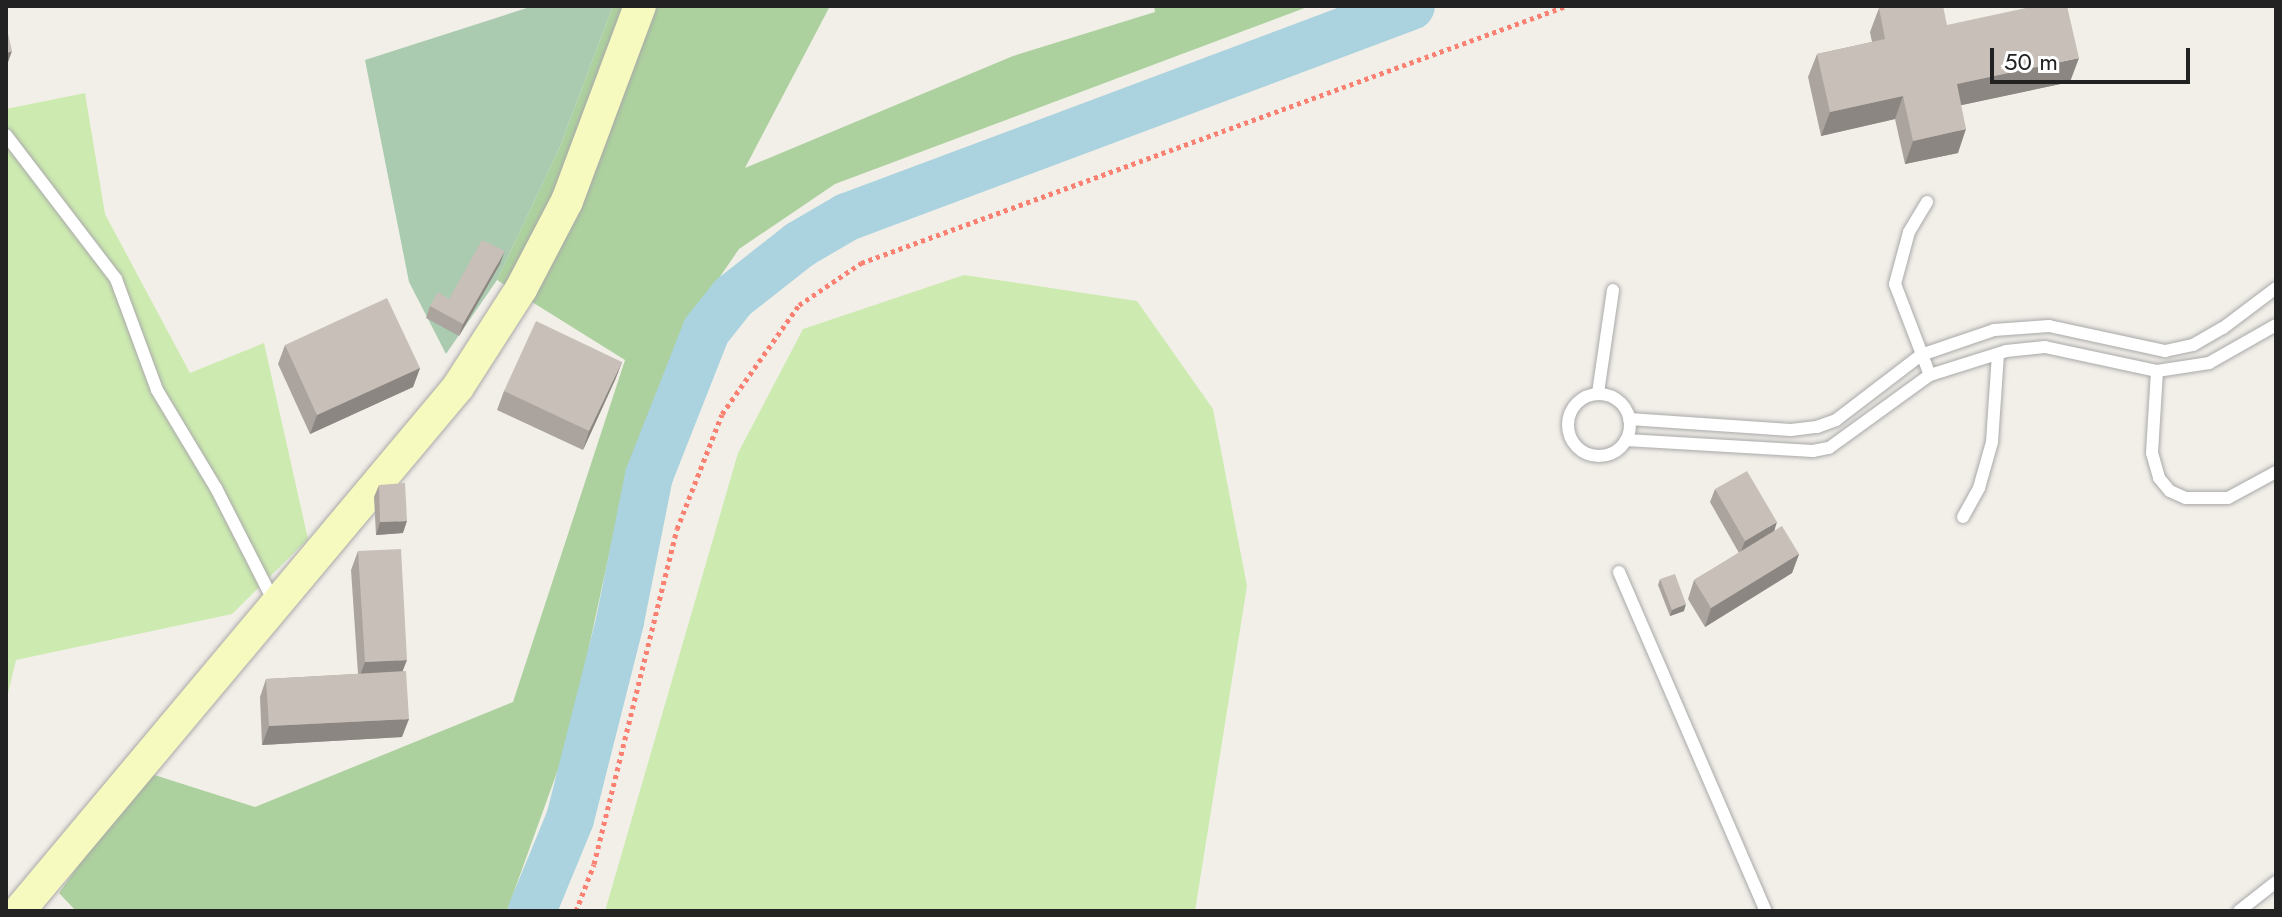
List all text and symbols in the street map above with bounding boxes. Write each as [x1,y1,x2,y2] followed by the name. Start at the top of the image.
[1994,32,2194,82] scale bar
[2004,44,2058,79] text: 50 m

